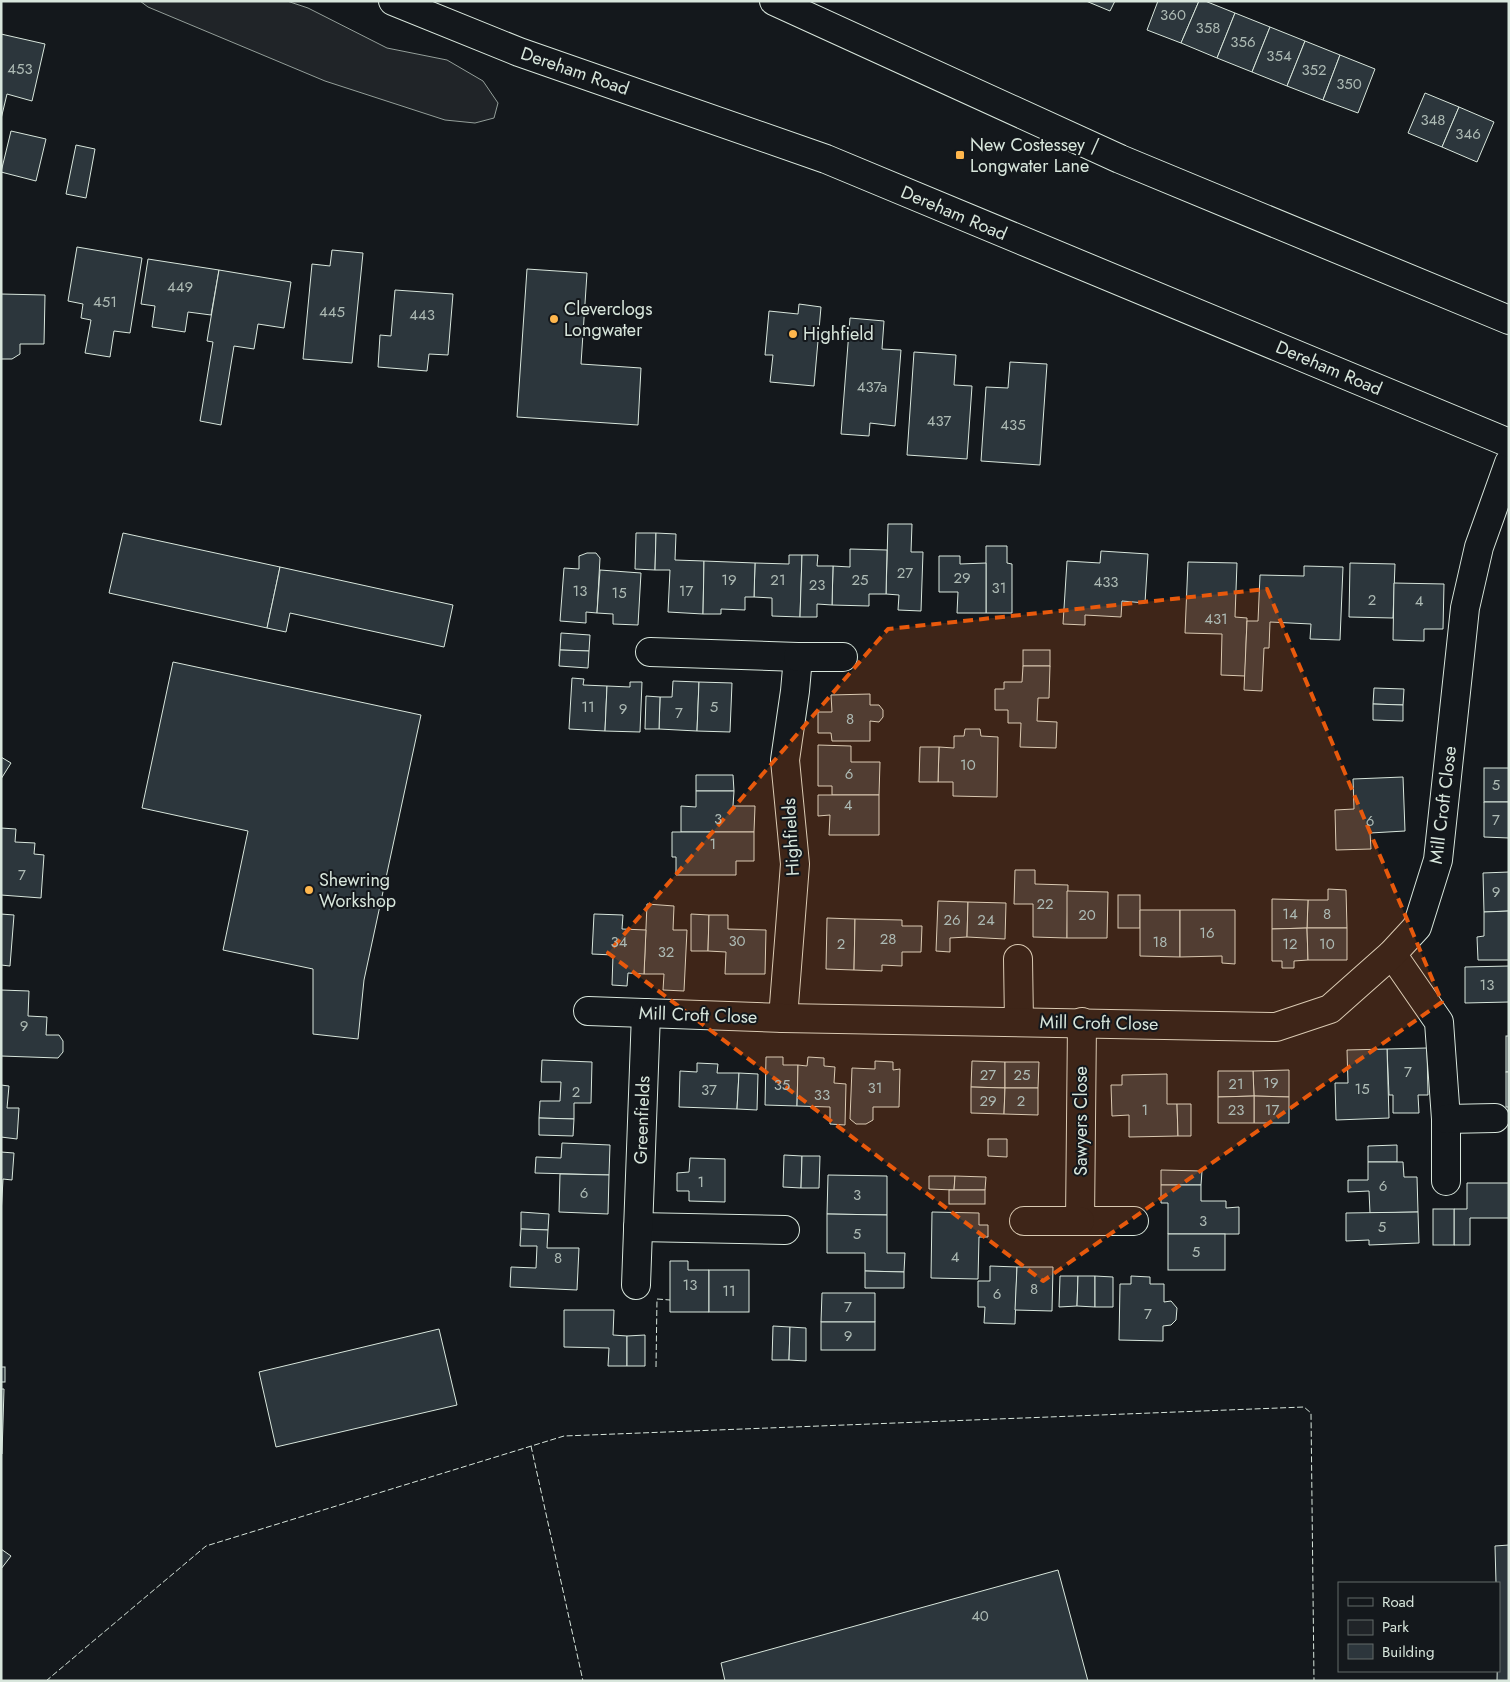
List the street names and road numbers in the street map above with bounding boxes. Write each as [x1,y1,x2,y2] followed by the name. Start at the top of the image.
[517,40,633,102] street label: Dereham Road
[897,179,1011,247] street label: Dereham Road
[1272,334,1386,402] street label: Dereham Road
[1423,745,1463,865] street label: Mill Croft Close
[776,797,806,877] street label: Highfields
[638,1000,758,1030] street label: Mill Croft Close
[1039,1009,1159,1037] street label: Mill Croft Close
[1068,1066,1094,1176] street label: Sawyers Close
[627,1075,657,1165] street label: Greenfields

